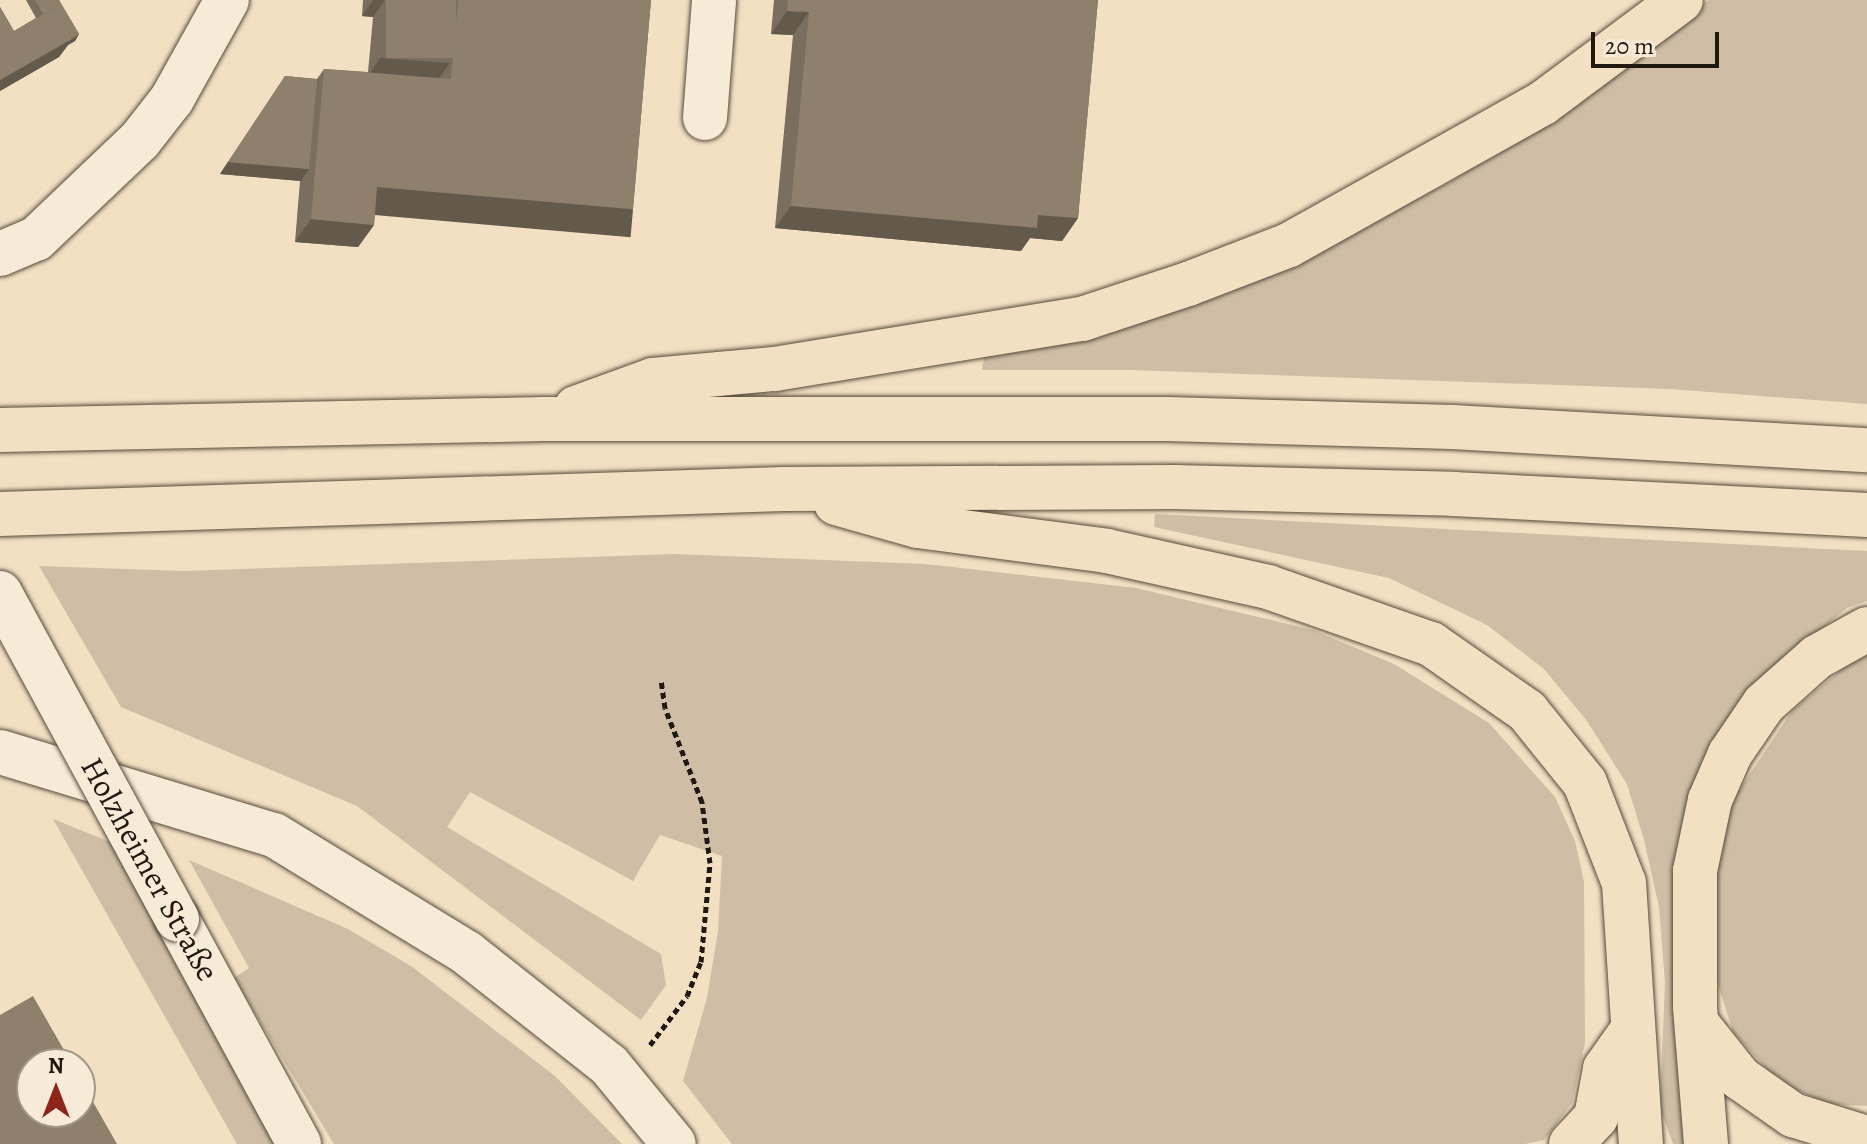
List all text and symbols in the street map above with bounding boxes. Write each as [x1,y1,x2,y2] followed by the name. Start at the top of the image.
[1595,16,1723,66] scale bar
[1605,30,1654,62] text: 20 m
[73,751,227,987] street label: Holzheimer Straße
[16,1048,96,1128] north arrow
[48,1051,64,1081] text: N

